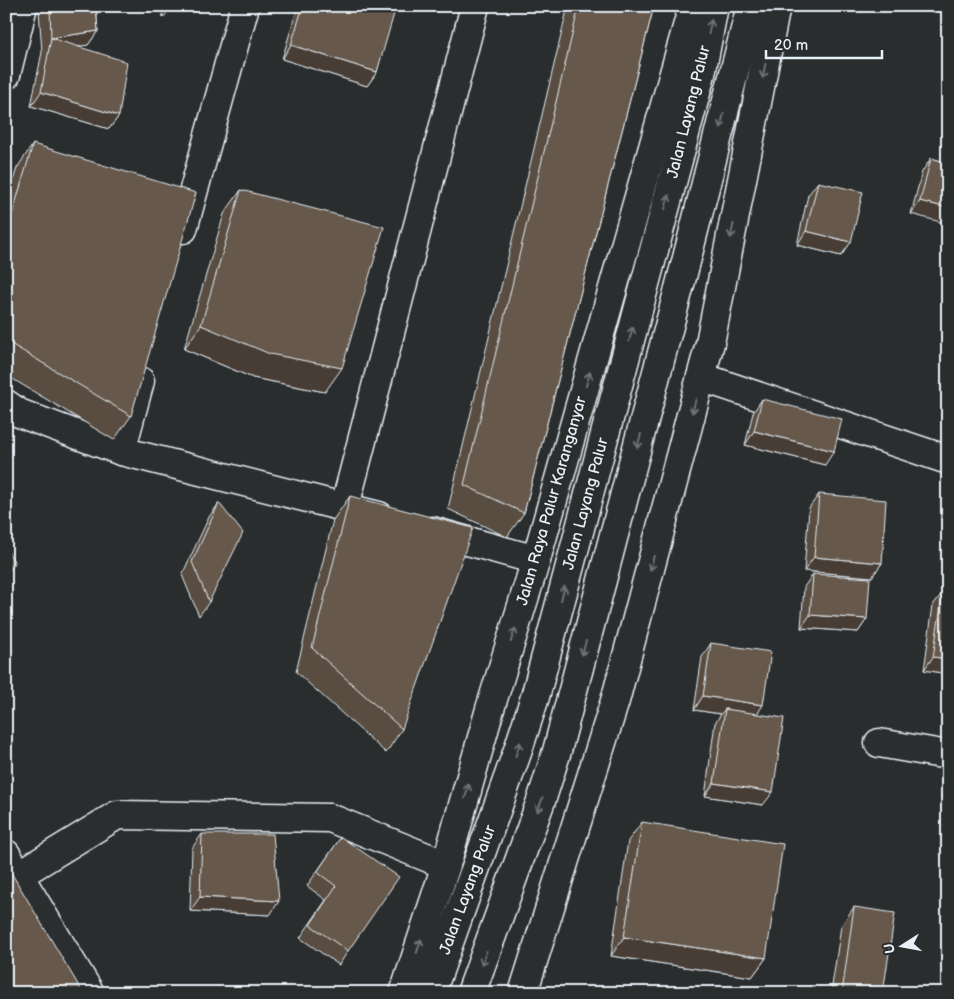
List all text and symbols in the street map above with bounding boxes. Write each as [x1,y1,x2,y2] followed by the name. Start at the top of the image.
[706,19,715,35] one-way arrow
[766,28,883,60] scale bar
[774,36,808,55] text: 20 m
[663,44,715,180] street label: Jalan Layang Palur
[758,63,768,79] one-way arrow
[717,113,726,129] one-way arrow
[663,194,672,210] one-way arrow
[727,222,737,238] one-way arrow
[627,327,637,343] one-way arrow
[583,371,593,387] one-way arrow
[513,394,591,608] street label: Jalan Raya Palur Karanganyar
[688,398,698,414] one-way arrow
[633,432,643,448] one-way arrow
[559,436,613,572] street label: Jalan Layang Palur
[647,555,656,571] one-way arrow
[558,585,568,601] one-way arrow
[508,628,518,644] one-way arrow
[578,640,588,656] one-way arrow
[514,742,523,757] one-way arrow
[462,784,472,800] one-way arrow
[534,797,544,812] one-way arrow
[436,823,500,957] street label: Jalan Layang Palur
[876,922,926,972] north arrow
[415,939,424,955] one-way arrow
[880,942,899,955] text: U
[479,949,488,965] one-way arrow

